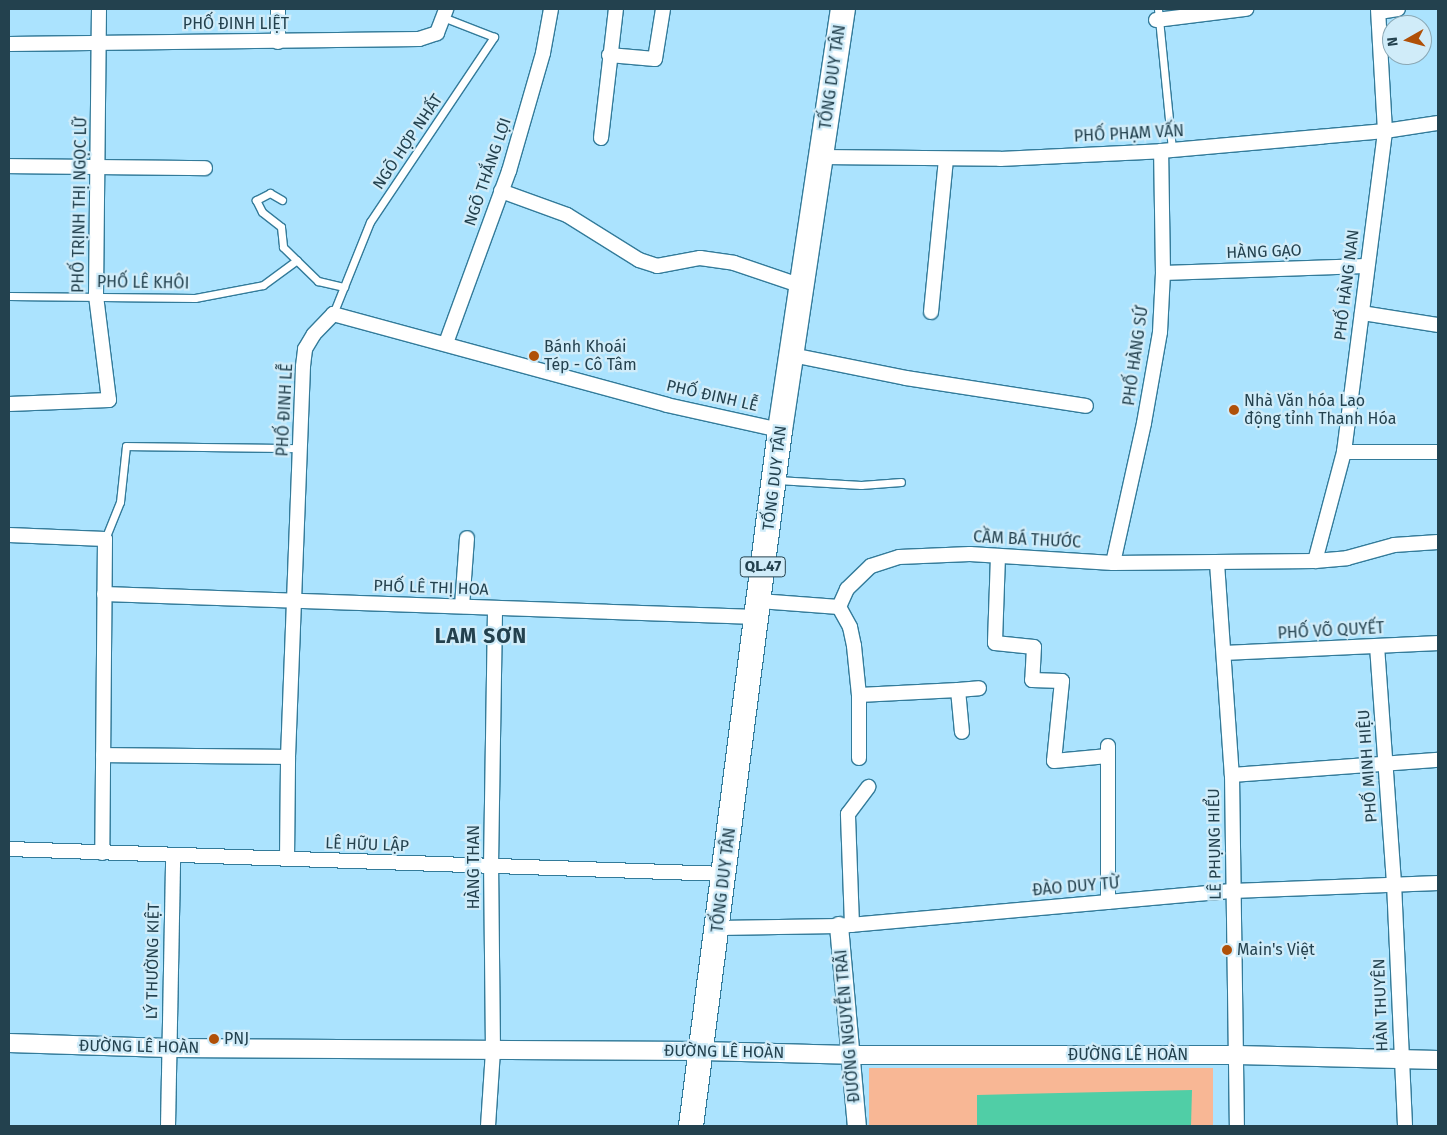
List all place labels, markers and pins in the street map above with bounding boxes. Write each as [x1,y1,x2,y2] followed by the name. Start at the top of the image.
[544,337,637,375] place label: Bánh Khoái Tép - Cô Tâm
[528,350,540,362] marker: Bánh Khoái Tép - Cô Tâm
[1244,391,1396,429] place label: Nhà Văn hóa Lao động tỉnh Thanh Hóa
[1228,404,1240,416] marker: Nhà Văn hóa Lao động tỉnh Thanh Hóa
[1237,940,1315,960] place label: Main's Việt
[1221,944,1233,956] marker: Main's Việt
[224,1029,249,1049] place label: PNJ
[208,1033,220,1045] marker: PNJ

